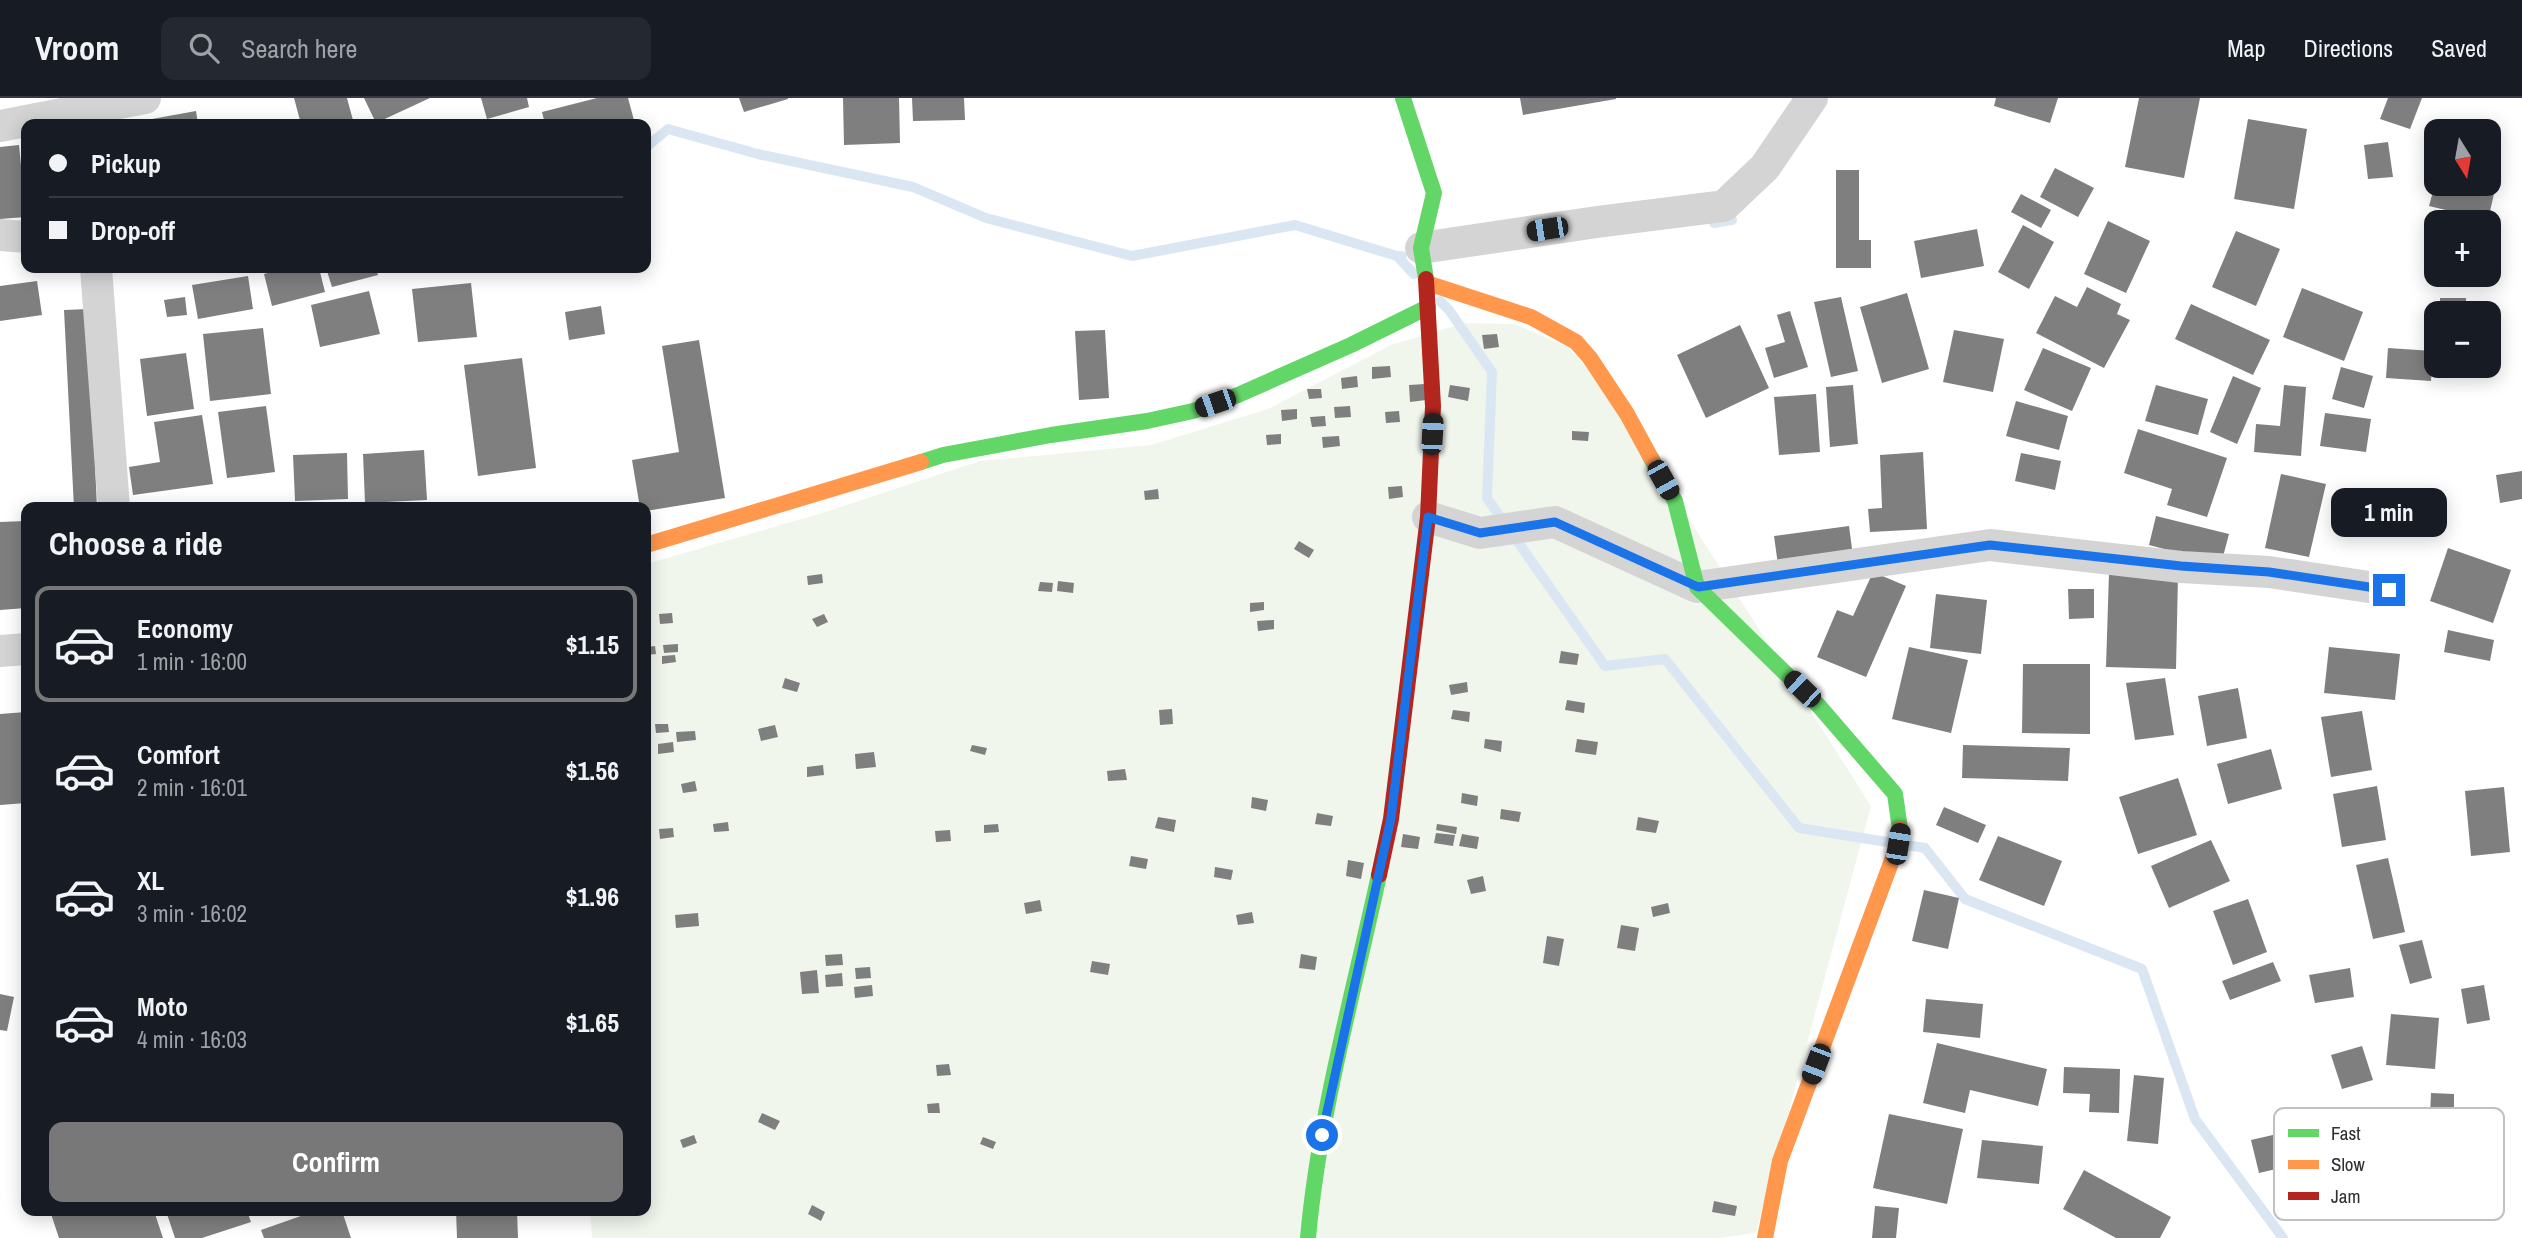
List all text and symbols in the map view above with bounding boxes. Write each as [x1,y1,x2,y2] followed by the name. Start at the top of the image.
[161,17,651,80] search box
[35,26,119,70] text: Vroom
[185,29,223,67] icon: search
[241,31,357,66] text: Search here
[2227,32,2265,64] text: Map
[2303,32,2393,64] text: Directions
[2431,32,2487,64] text: Saved
[2424,119,2501,196] north arrow
[2424,119,2501,378] map controls
[91,146,161,181] text: Pickup
[2424,210,2501,287] button: +
[91,213,175,248] text: Drop-off
[1525,215,1570,243] car
[2424,301,2501,378] button: −
[1192,386,1239,420] car
[1421,412,1444,456] car
[1644,457,1683,503] car
[2331,489,2447,538] callout: 1 min
[2364,497,2414,528] text: 1 min
[49,522,223,565] text: Choose a ride
[2373,574,2405,606] route end
[137,611,233,646] text: Economy
[53,613,116,676] icon: car
[566,627,619,662] text: $1.15
[137,646,247,677] text: 1 min · 16:00
[1780,667,1825,711] car
[137,737,220,772] text: Comfort
[53,739,116,802] icon: car
[566,753,619,788] text: $1.56
[137,772,247,803] text: 2 min · 16:01
[1885,822,1912,866] car
[137,863,164,898] text: XL
[53,865,116,928] icon: car
[566,879,619,914] text: $1.96
[137,898,247,929] text: 3 min · 16:02
[137,989,188,1024] text: Moto
[53,991,116,1054] icon: car
[566,1005,619,1040] text: $1.65
[137,1024,247,1055] text: 4 min · 16:03
[1799,1041,1834,1087] car
[2274,1108,2504,1220] legend
[1306,1119,1338,1151] route start
[2331,1120,2361,1146] text: Fast
[49,1122,623,1202] button: Confirm
[2331,1151,2366,1177] text: Slow
[2331,1183,2360,1209] text: Jam

